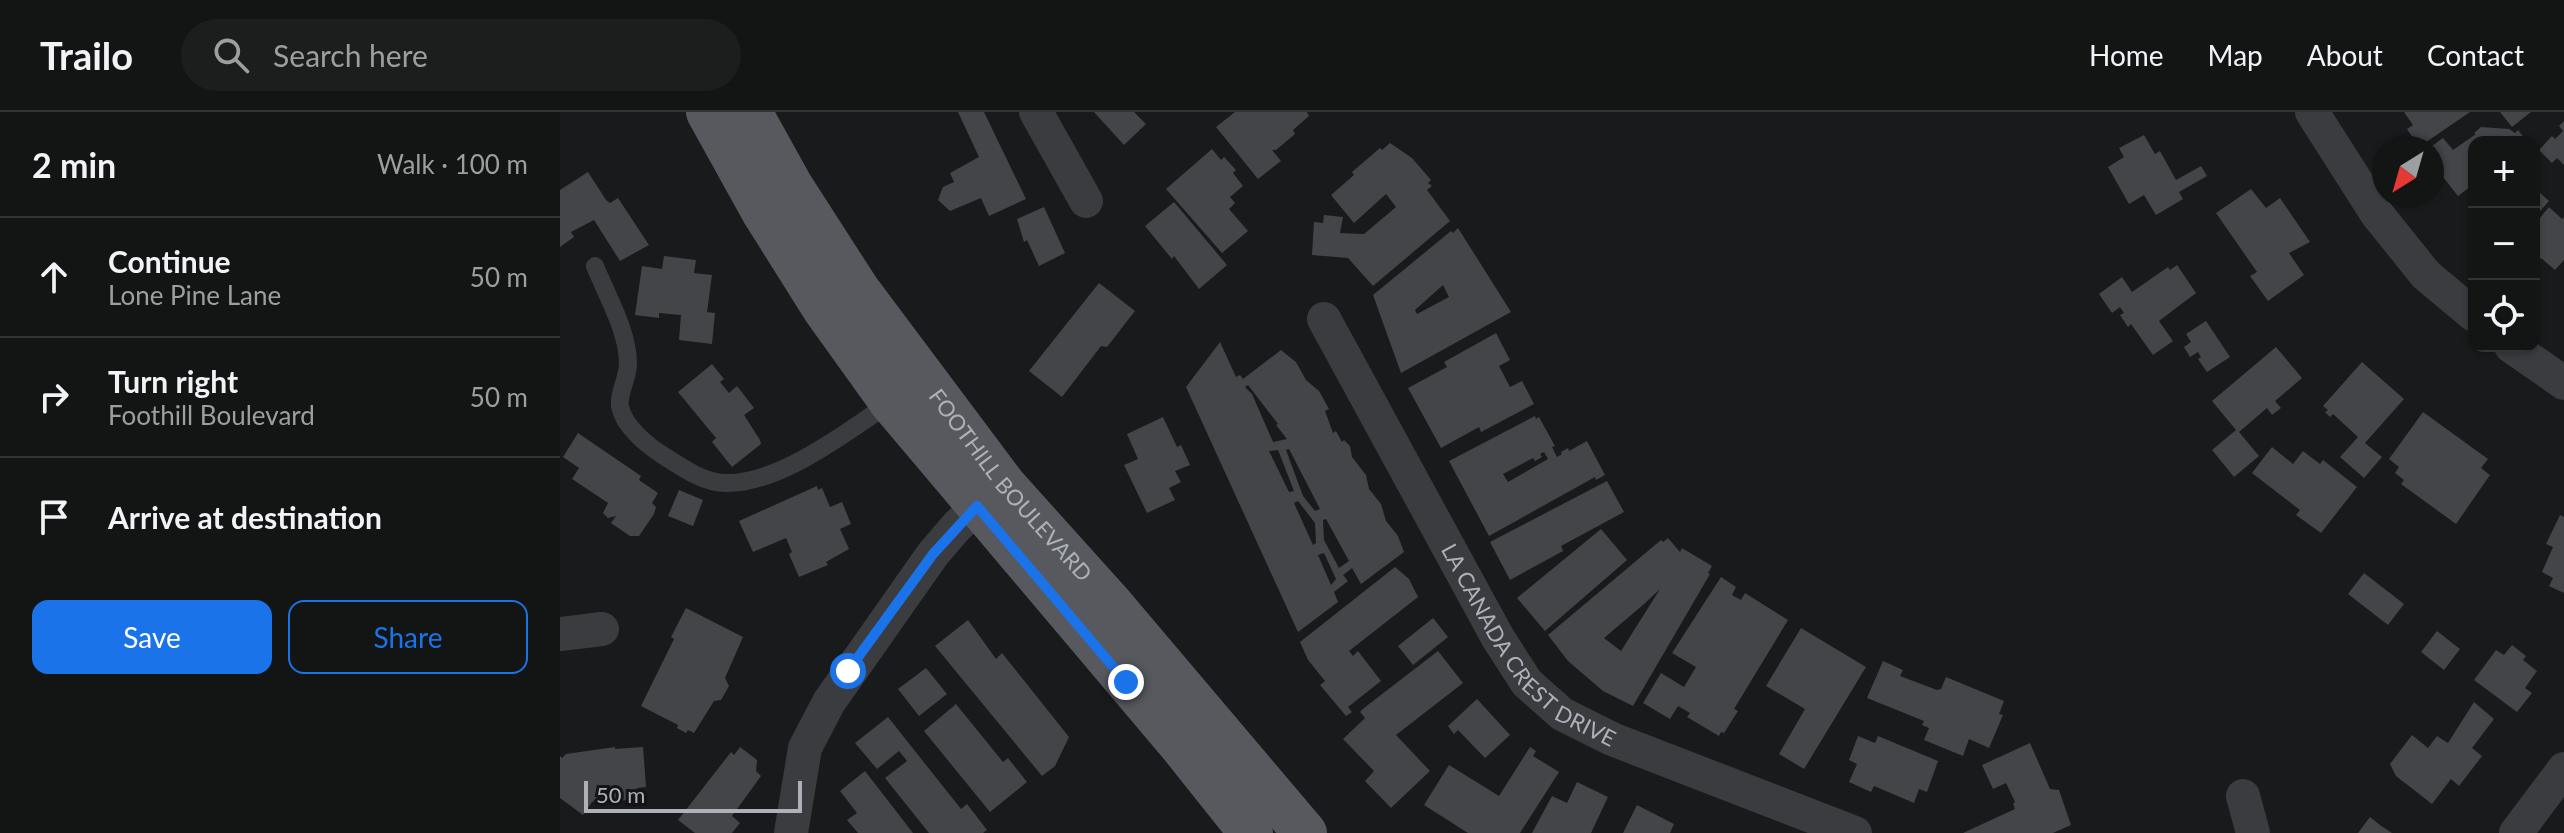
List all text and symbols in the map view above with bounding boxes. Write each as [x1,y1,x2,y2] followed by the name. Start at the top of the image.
[181,19,741,91] search box
[40,32,133,78] text: Trailo
[209,33,253,77] icon: search
[273,37,428,73] text: Search here
[2089,38,2164,72] text: Home
[2208,38,2263,72] text: Map
[2307,38,2383,72] text: About
[2427,38,2524,72] text: Contact
[2372,136,2444,208] north arrow
[2468,136,2540,352] map controls
[2468,136,2540,208] button: +
[32,144,116,185] text: 2 min
[377,148,528,180] text: Walk · 100 m
[2468,208,2540,280] button: −
[108,243,231,279] text: Continue
[32,255,76,299] icon: ahead
[470,261,528,293] text: 50 m
[108,279,281,311] text: Lone Pine Lane
[2468,280,2540,352] button: locate
[108,363,238,399] text: Turn right
[32,375,76,419] icon: right
[470,381,528,413] text: 50 m
[924,383,1098,587] street label: FOOTHILL BOULEVARD
[108,399,315,431] text: Foothill Boulevard
[32,495,76,539] icon: arrive
[108,499,382,535] text: Arrive at destination
[1436,539,1620,752] street label: LA CANADA CREST DRIVE
[32,600,272,674] button: Save
[288,600,528,674] button: Share
[830,653,866,689] route start
[1108,664,1144,700] route end
[584,777,802,813] scale bar
[596,781,645,808] text: 50 m

